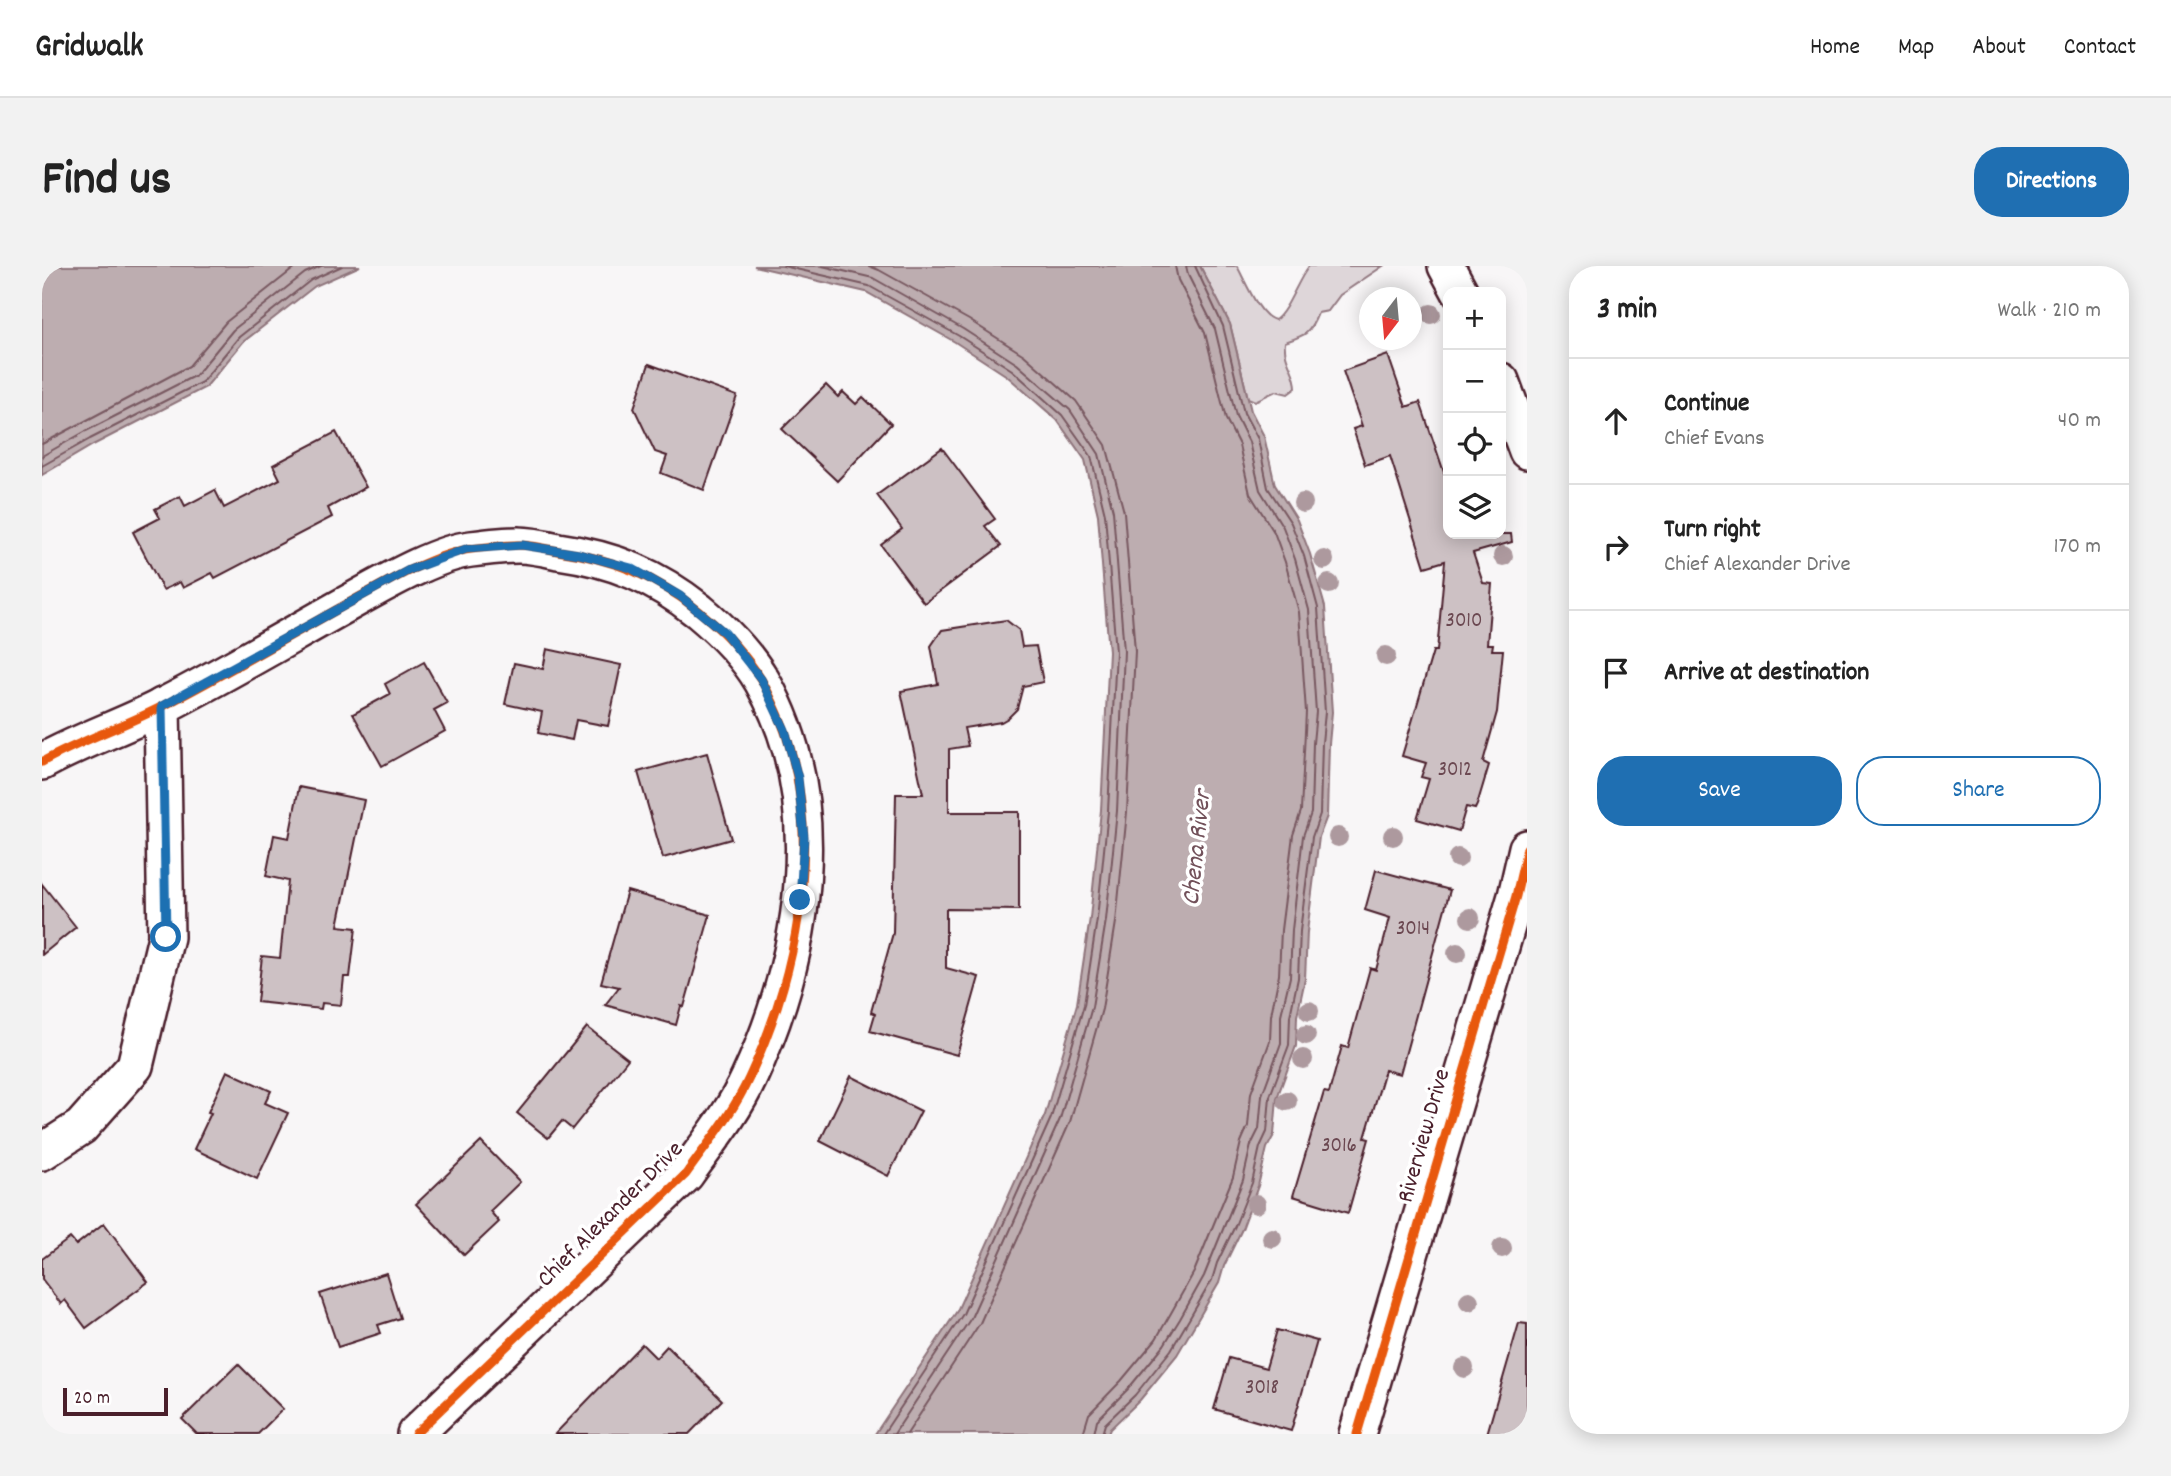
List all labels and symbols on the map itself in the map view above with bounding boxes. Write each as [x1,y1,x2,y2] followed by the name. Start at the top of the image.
[1359,287,1422,350] north arrow
[1446,607,1482,637] house number: 3010
[1438,756,1472,786] house number: 3012
[1174,785,1223,907] water label: Chena River
[784,884,815,915] route end
[1396,915,1430,945] house number: 3014
[150,921,181,952] route start
[1390,1065,1460,1207] street label: Riverview Drive
[1321,1132,1357,1162] house number: 3016
[530,1134,692,1296] street label: Chief Alexander Drive
[1245,1374,1279,1404] house number: 3018
[63,1385,168,1417] scale bar

